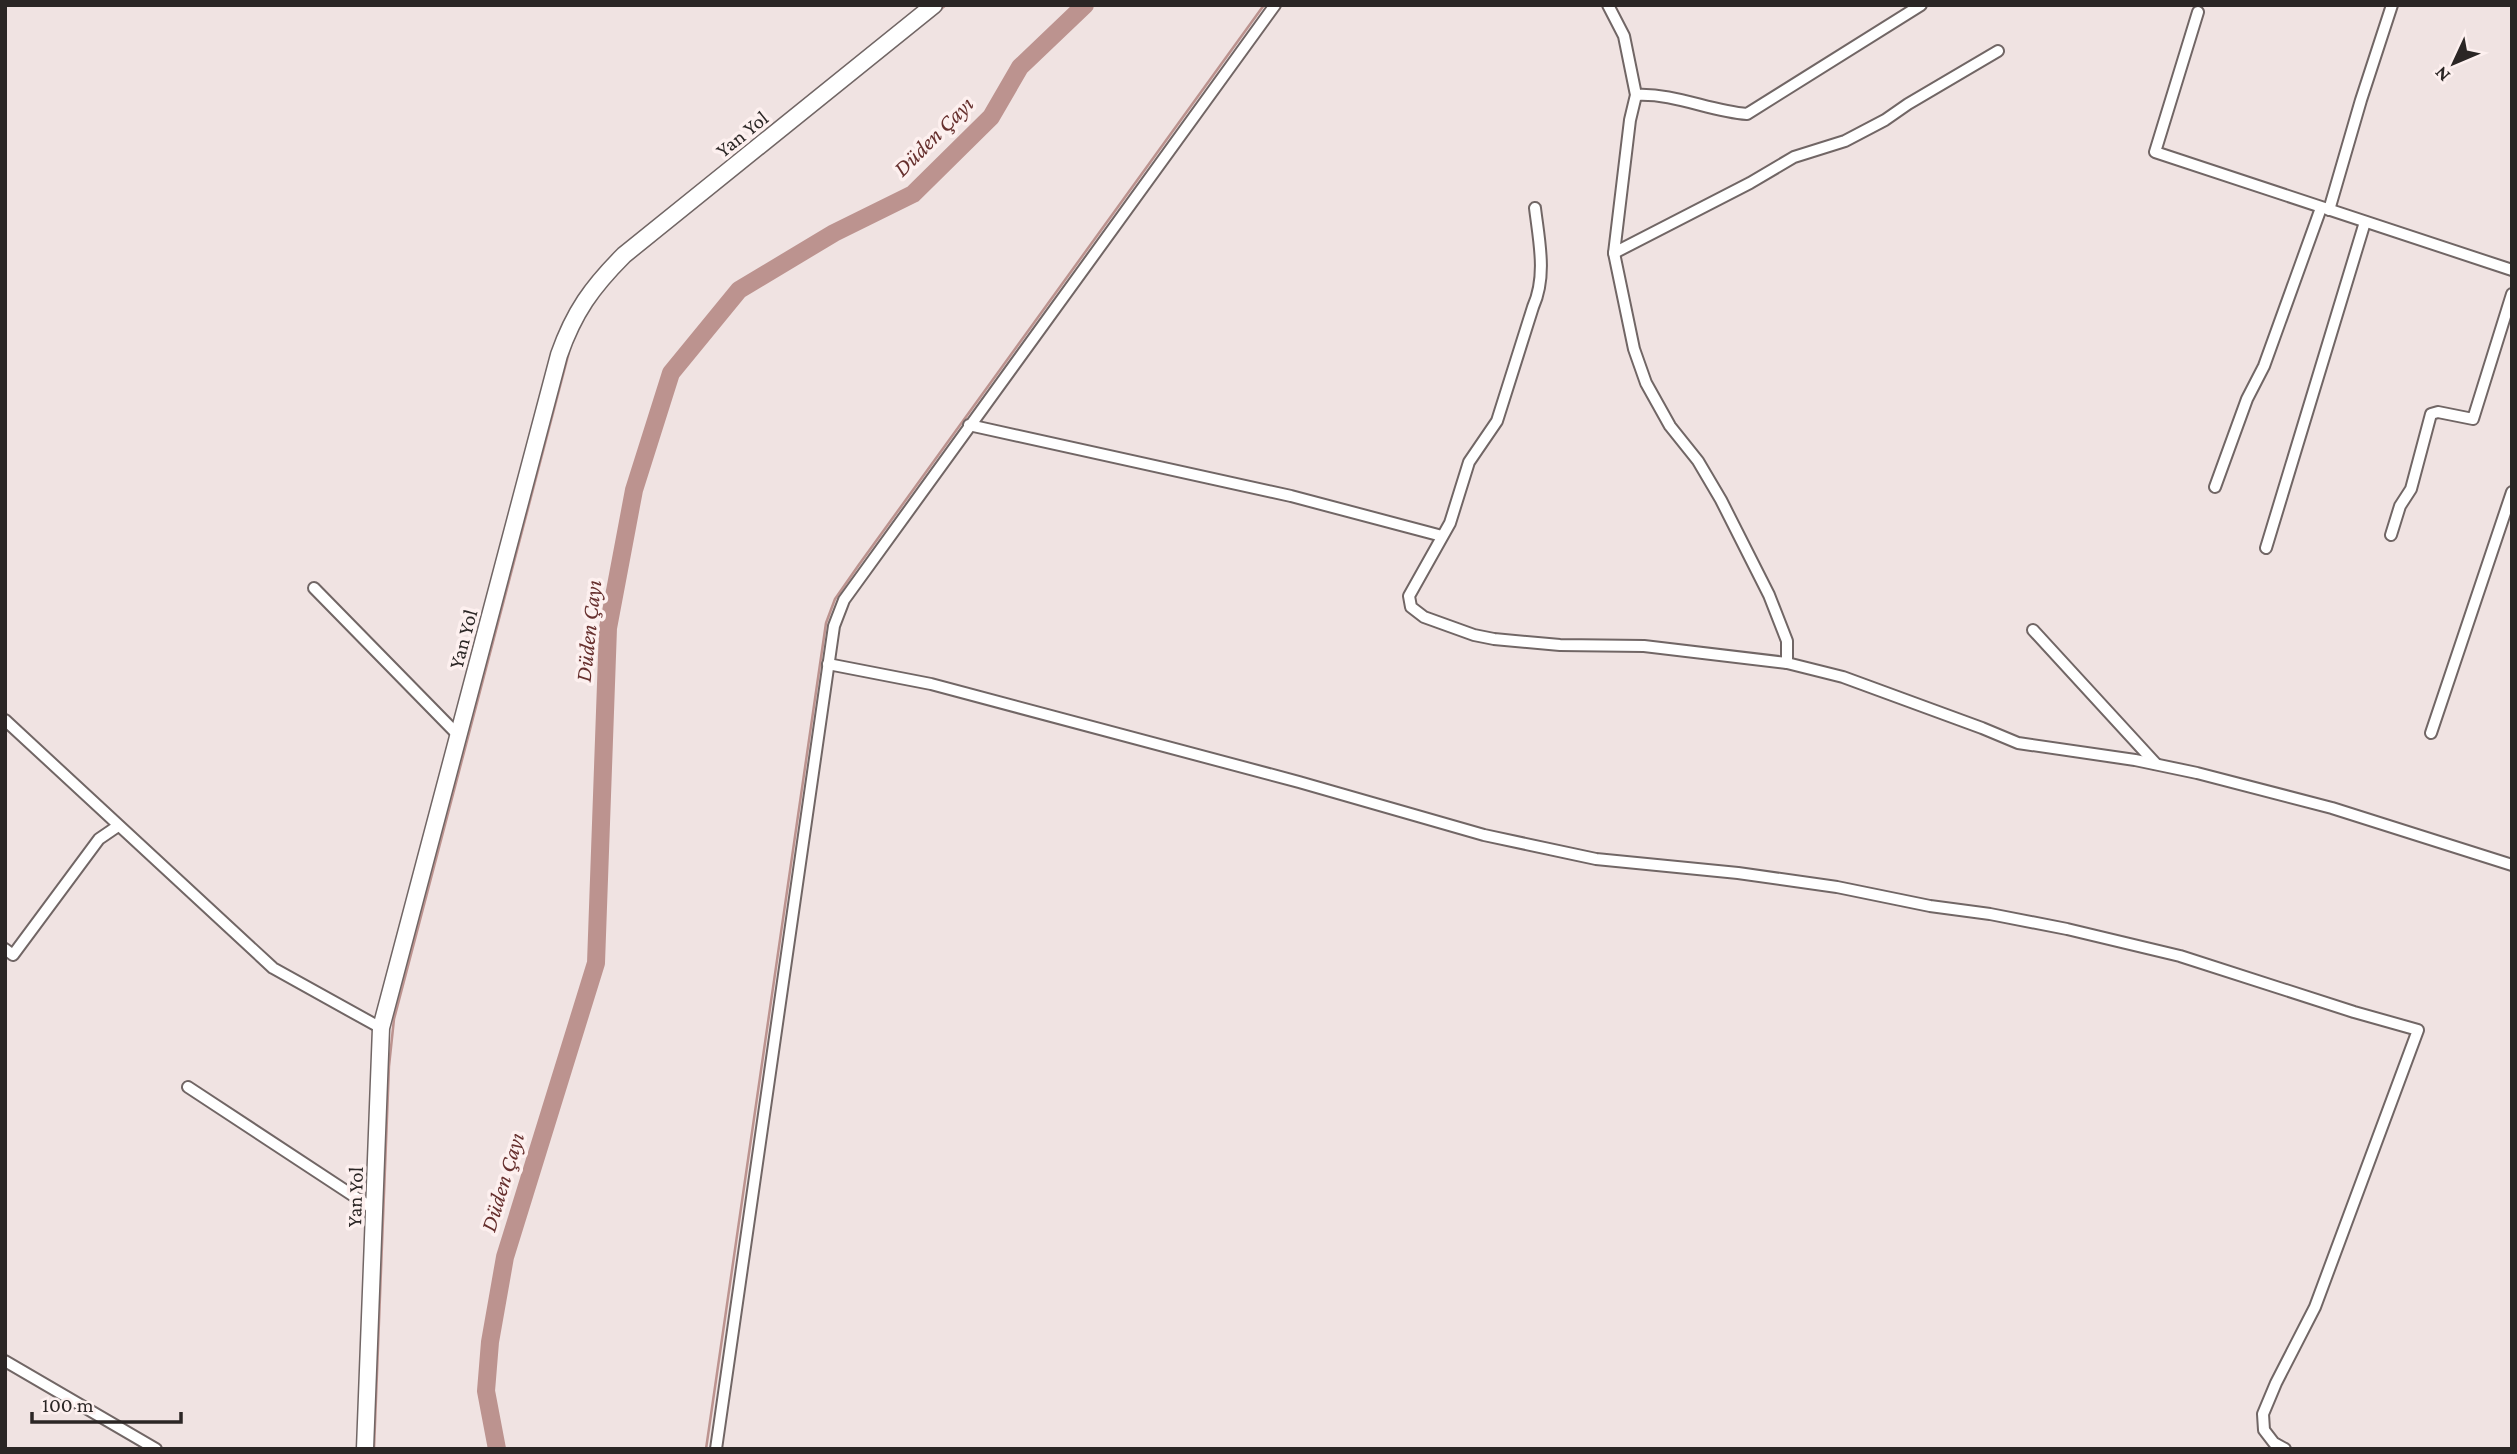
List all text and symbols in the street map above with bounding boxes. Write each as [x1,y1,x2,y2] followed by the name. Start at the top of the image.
[2419,28,2489,98] north arrow
[2430,62,2454,86] text: N
[888,91,978,181] water label: Düden Çayı
[711,106,773,162] street label: Yan Yol
[570,579,606,683] water label: Düden Çayı
[444,607,482,671] street label: Yan Yol
[475,1129,529,1235] water label: Düden Çayı
[342,1166,368,1228] street label: Yan Yol
[32,1380,180,1424] scale bar
[42,1393,94,1417] text: 100 m

